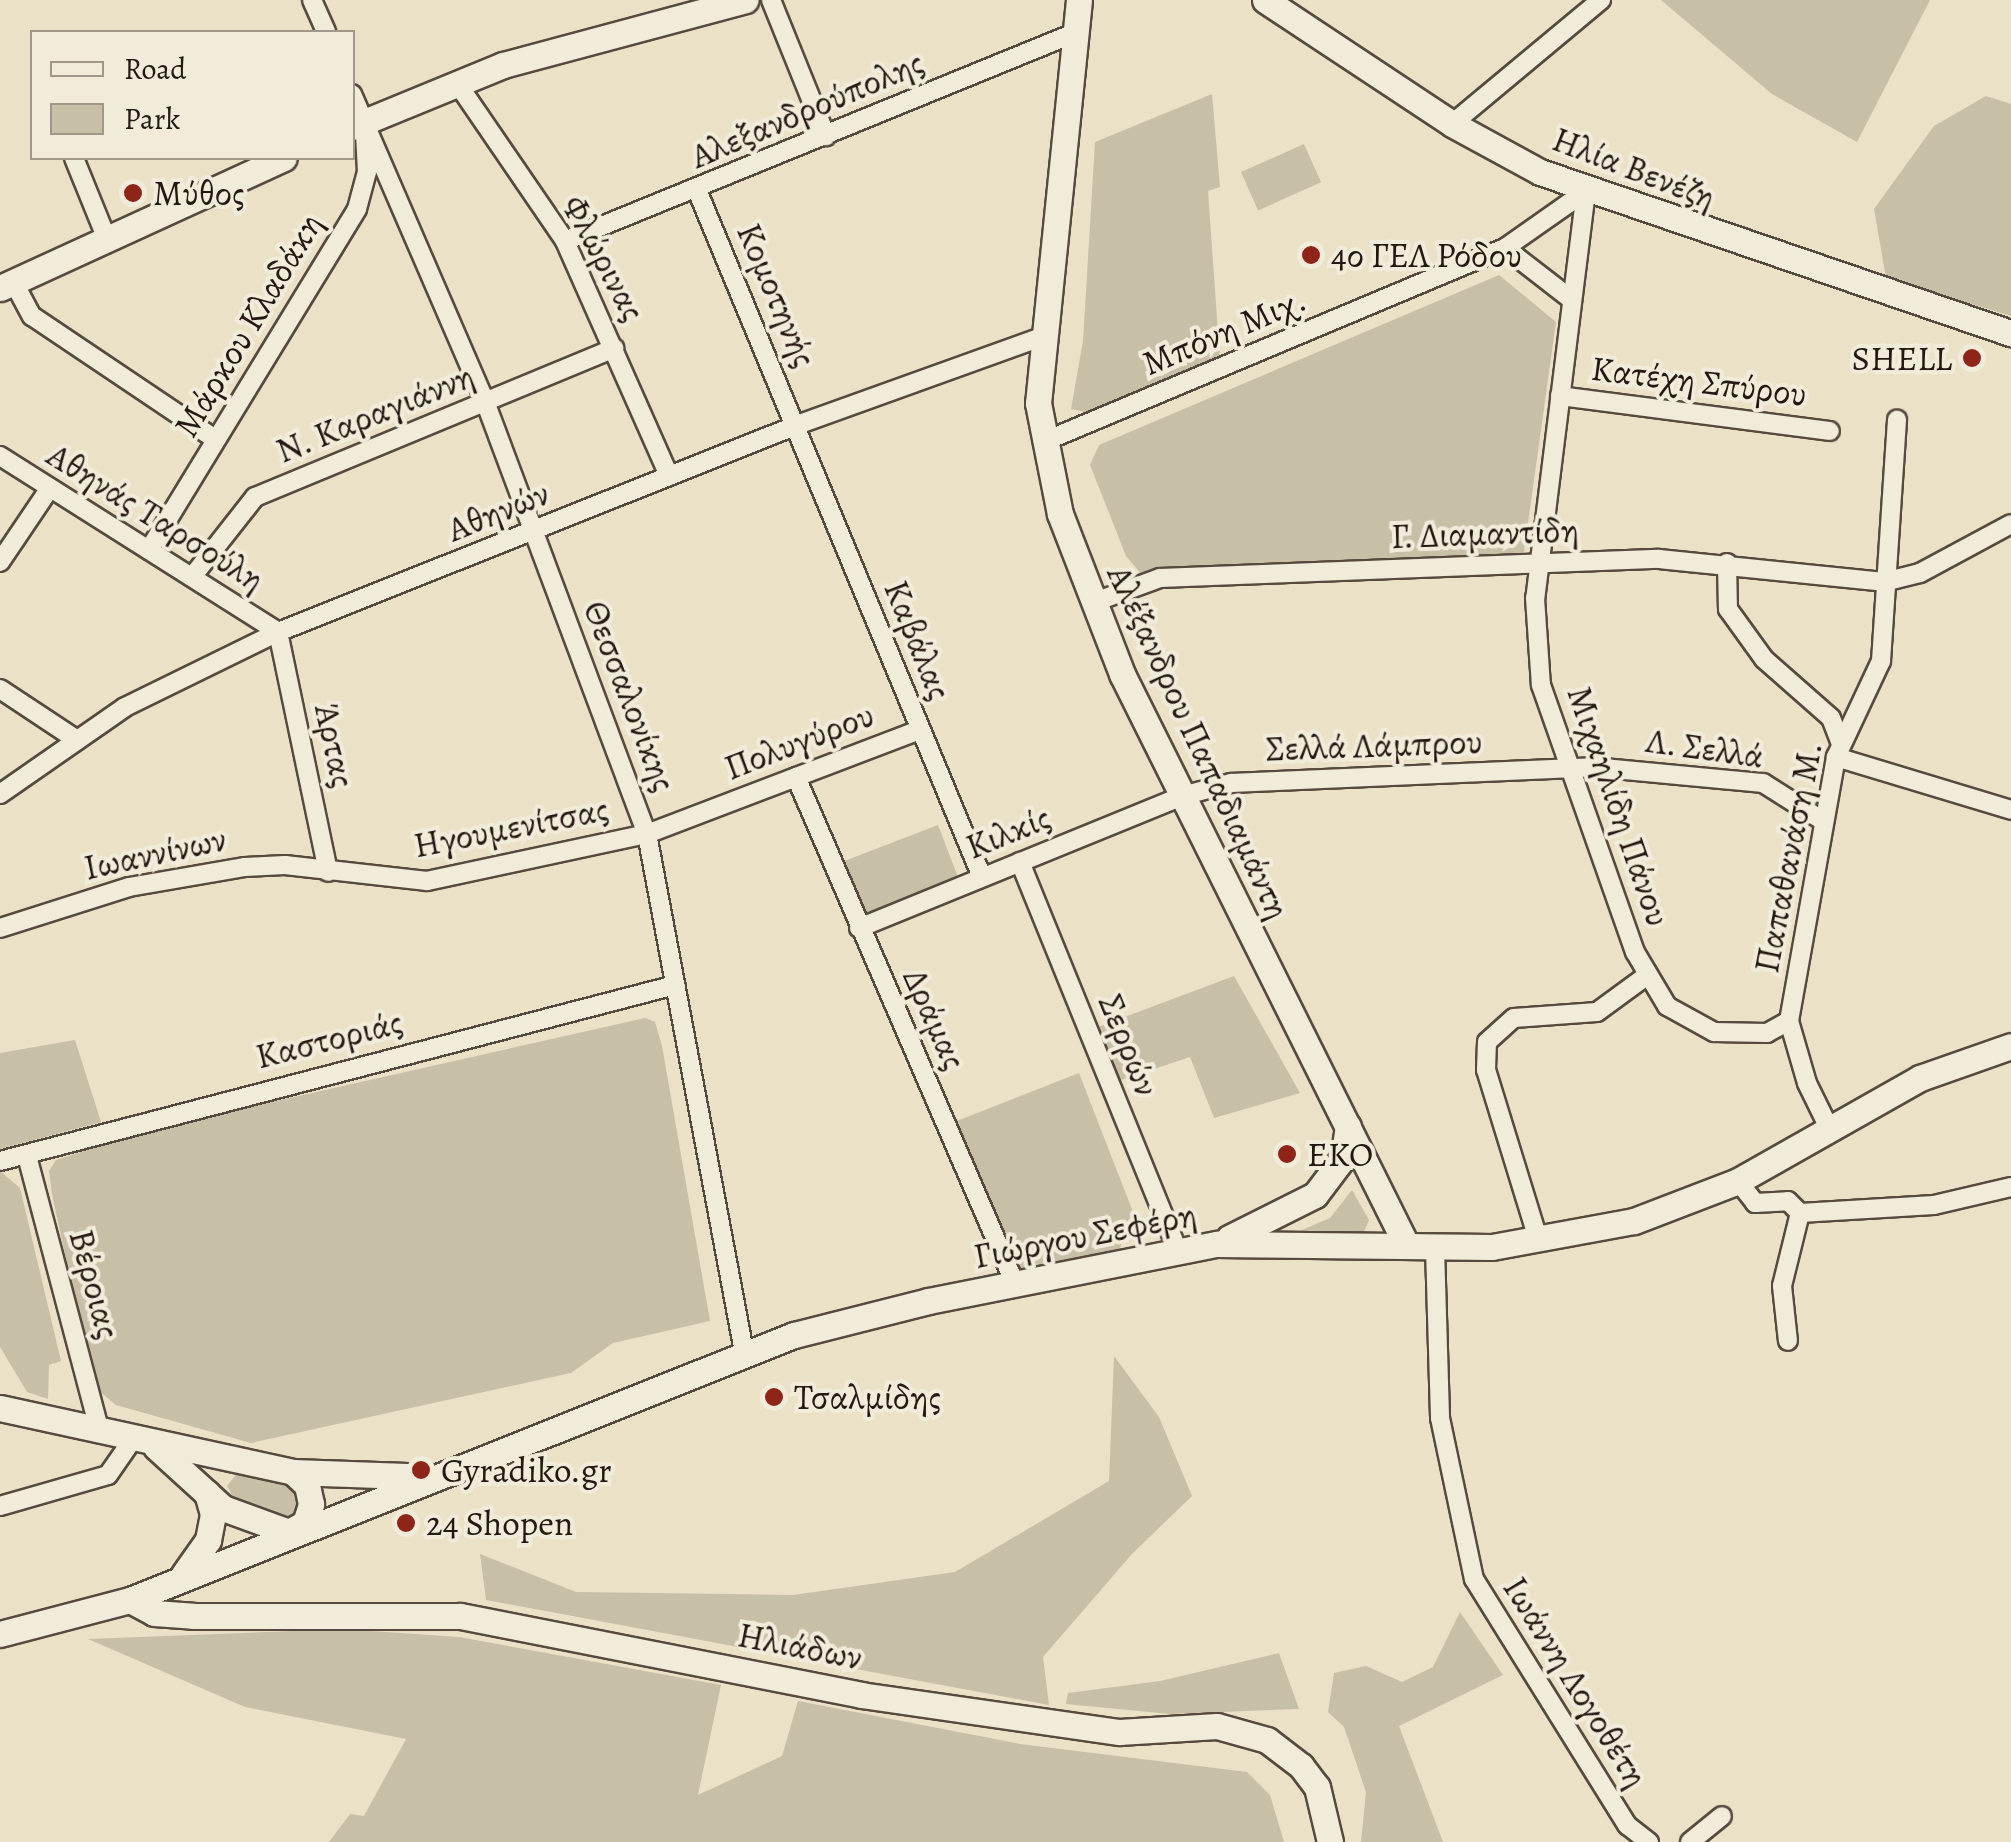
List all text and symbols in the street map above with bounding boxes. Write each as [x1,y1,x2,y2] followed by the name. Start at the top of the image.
[30,30,355,160] legend
[684,41,930,177] street label: Αλεξανδρούπολης
[124,49,186,89] text: Road
[124,99,180,139] text: Park
[1547,118,1721,218] street label: Ηλία Βενέζη
[153,172,245,214] place label: Μύθος
[122,182,144,204] marker: Μύθος
[553,188,655,328] street label: Φλώρινας
[165,205,331,445] street label: Μάρκου Κλαδάκη
[728,217,826,373] street label: Κομοτηνής
[1331,234,1522,276] place label: 4ο ΓΕΛ Ρόδου
[1300,244,1322,266] marker: 4ο ΓΕΛ Ρόδου
[1136,278,1312,384] street label: Μπόνη Μιχ.
[1852,337,1952,379] place label: SHELL
[1589,347,1809,415] street label: Κατέχη Σπύρου
[1961,347,1983,369] marker: SHELL
[270,354,480,472] street label: Ν. Καραγιάννη
[40,433,272,601] street label: Αθηνάς Ταρσούλη
[441,472,555,550] street label: Αθηνών
[1390,509,1580,557] street label: Γ. Διαμαντίδη
[1098,558,1300,926] street label: Αλέξανδρου Παπαδιαμάντη
[875,574,961,706] street label: Καβάλας
[574,595,686,797] street label: Θεσσαλονίκης
[1558,681,1680,931] street label: Μιχαηλίδη Πάνου
[718,693,880,789] street label: Πολυγύρου
[305,698,365,792] street label: Άρτας
[1643,719,1767,777] street label: Λ. Σελλά
[1265,720,1483,770] street label: Σελλά Λάμπρου
[1745,738,1831,976] street label: Παπαθανάση Μ.
[410,788,612,866] street label: Ηγουμενίτσας
[960,796,1056,868] street label: Κιλκίς
[80,817,230,889] street label: Ιωαννίνων
[894,962,976,1076] street label: Δράμας
[1090,988,1168,1102] street label: Σερρών
[251,1001,407,1077] street label: Καστοριάς
[1307,1133,1373,1175] place label: EKO
[1276,1143,1298,1165] marker: EKO
[970,1193,1200,1277] street label: Γιώργου Σεφέρη
[60,1225,130,1343] street label: Βέροιας
[794,1376,941,1418] place label: Τσαλμίδης
[763,1386,785,1408] marker: Τσαλμίδης
[441,1449,612,1491] place label: Gyradiko.gr
[410,1459,432,1481] marker: Gyradiko.gr
[426,1502,573,1544] place label: 24 Shopen
[395,1512,417,1534] marker: 24 Shopen
[1495,1569,1657,1795] street label: Ιωάννη Λογοθέτη
[734,1613,866,1679] street label: Ηλιάδων

